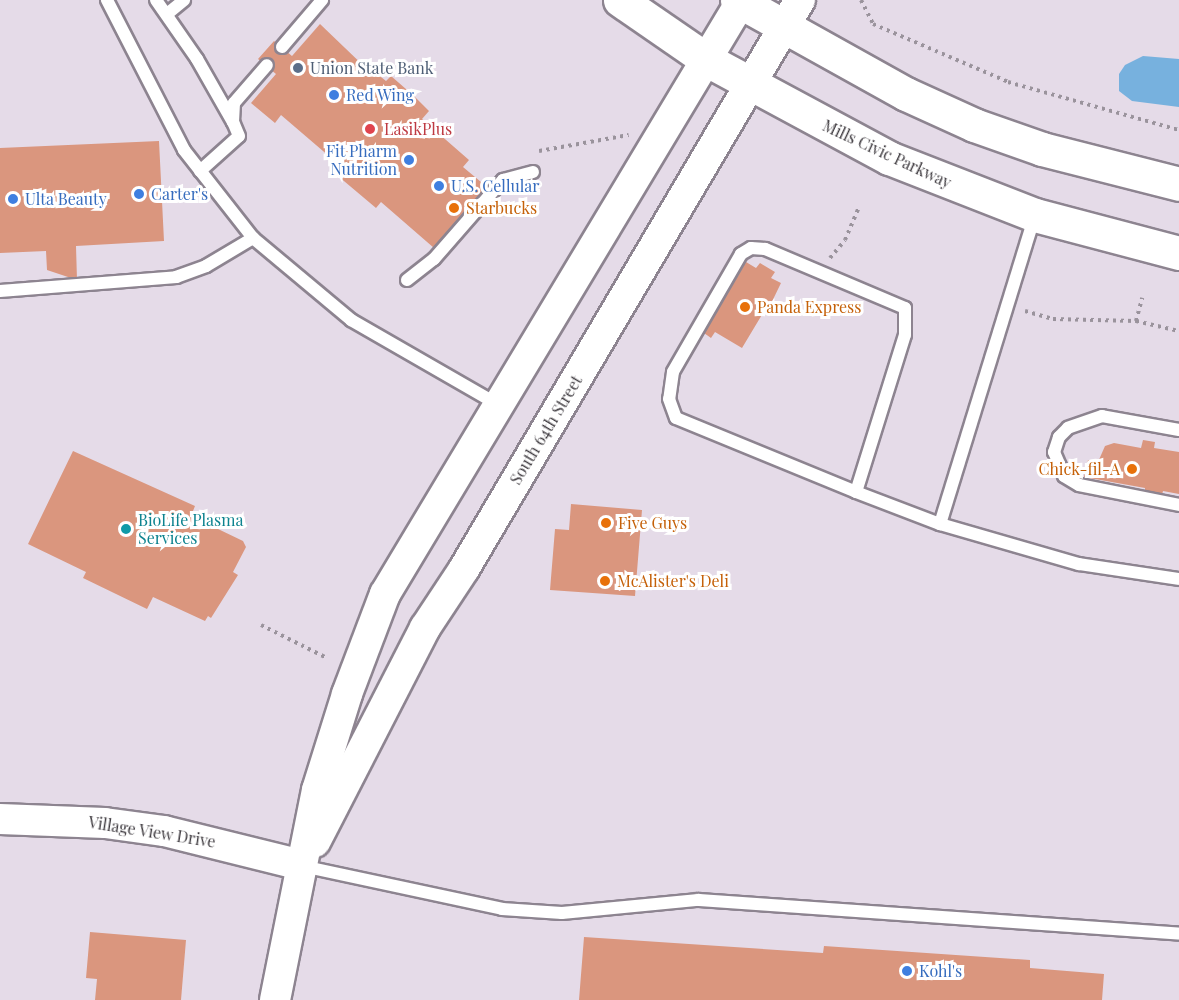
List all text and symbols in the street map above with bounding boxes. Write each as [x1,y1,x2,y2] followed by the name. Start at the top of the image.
[310,58,434,78] place label: Union State Bank
[291,61,305,75] marker: Union State Bank
[346,85,414,105] place label: Red Wing
[327,88,341,102] marker: Red Wing
[820,116,954,192] street label: Mills Civic Parkway
[384,119,452,139] place label: LasikPlus
[361,120,379,138] marker: LasikPlus
[326,141,397,179] place label: Fit Pharm Nutrition
[402,153,416,167] marker: Fit Pharm Nutrition
[451,176,539,196] place label: U.S. Cellular
[432,179,446,193] marker: U.S. Cellular
[151,184,208,204] place label: Carter's
[132,187,146,201] marker: Carter's
[25,189,107,209] place label: Ulta Beauty
[6,192,20,206] marker: Ulta Beauty
[466,198,537,218] place label: Starbucks
[447,201,461,215] marker: Starbucks
[757,297,862,317] place label: Panda Express
[738,300,752,314] marker: Panda Express
[506,372,586,488] street label: South 64th Street
[1038,459,1120,479] place label: Chick-fil-A
[1125,462,1139,476] marker: Chick-fil-A
[138,510,243,548] place label: BioLife Plasma Services
[618,513,687,533] place label: Five Guys
[599,516,613,530] marker: Five Guys
[119,522,133,536] marker: BioLife Plasma Services
[617,571,729,591] place label: McAlister's Deli
[598,574,612,588] marker: McAlister's Deli
[86,812,218,852] street label: Village View Drive
[919,961,962,981] place label: Kohl's
[900,964,914,978] marker: Kohl's

